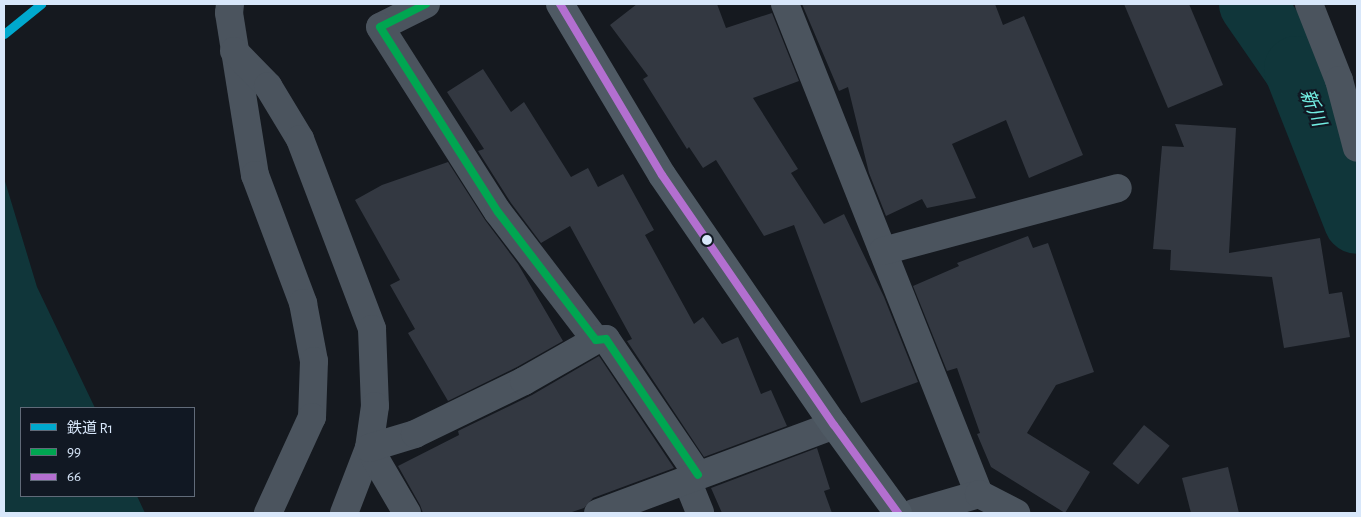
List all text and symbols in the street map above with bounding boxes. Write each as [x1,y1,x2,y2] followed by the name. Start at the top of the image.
[1294,86,1330,130] water label: 新川
[702,235,712,245] unlabelled marker
[20,407,195,497] legend
[67,421,113,436] text: 鉄道 R1
[67,444,81,459] text: 99
[67,469,81,484] text: 66

